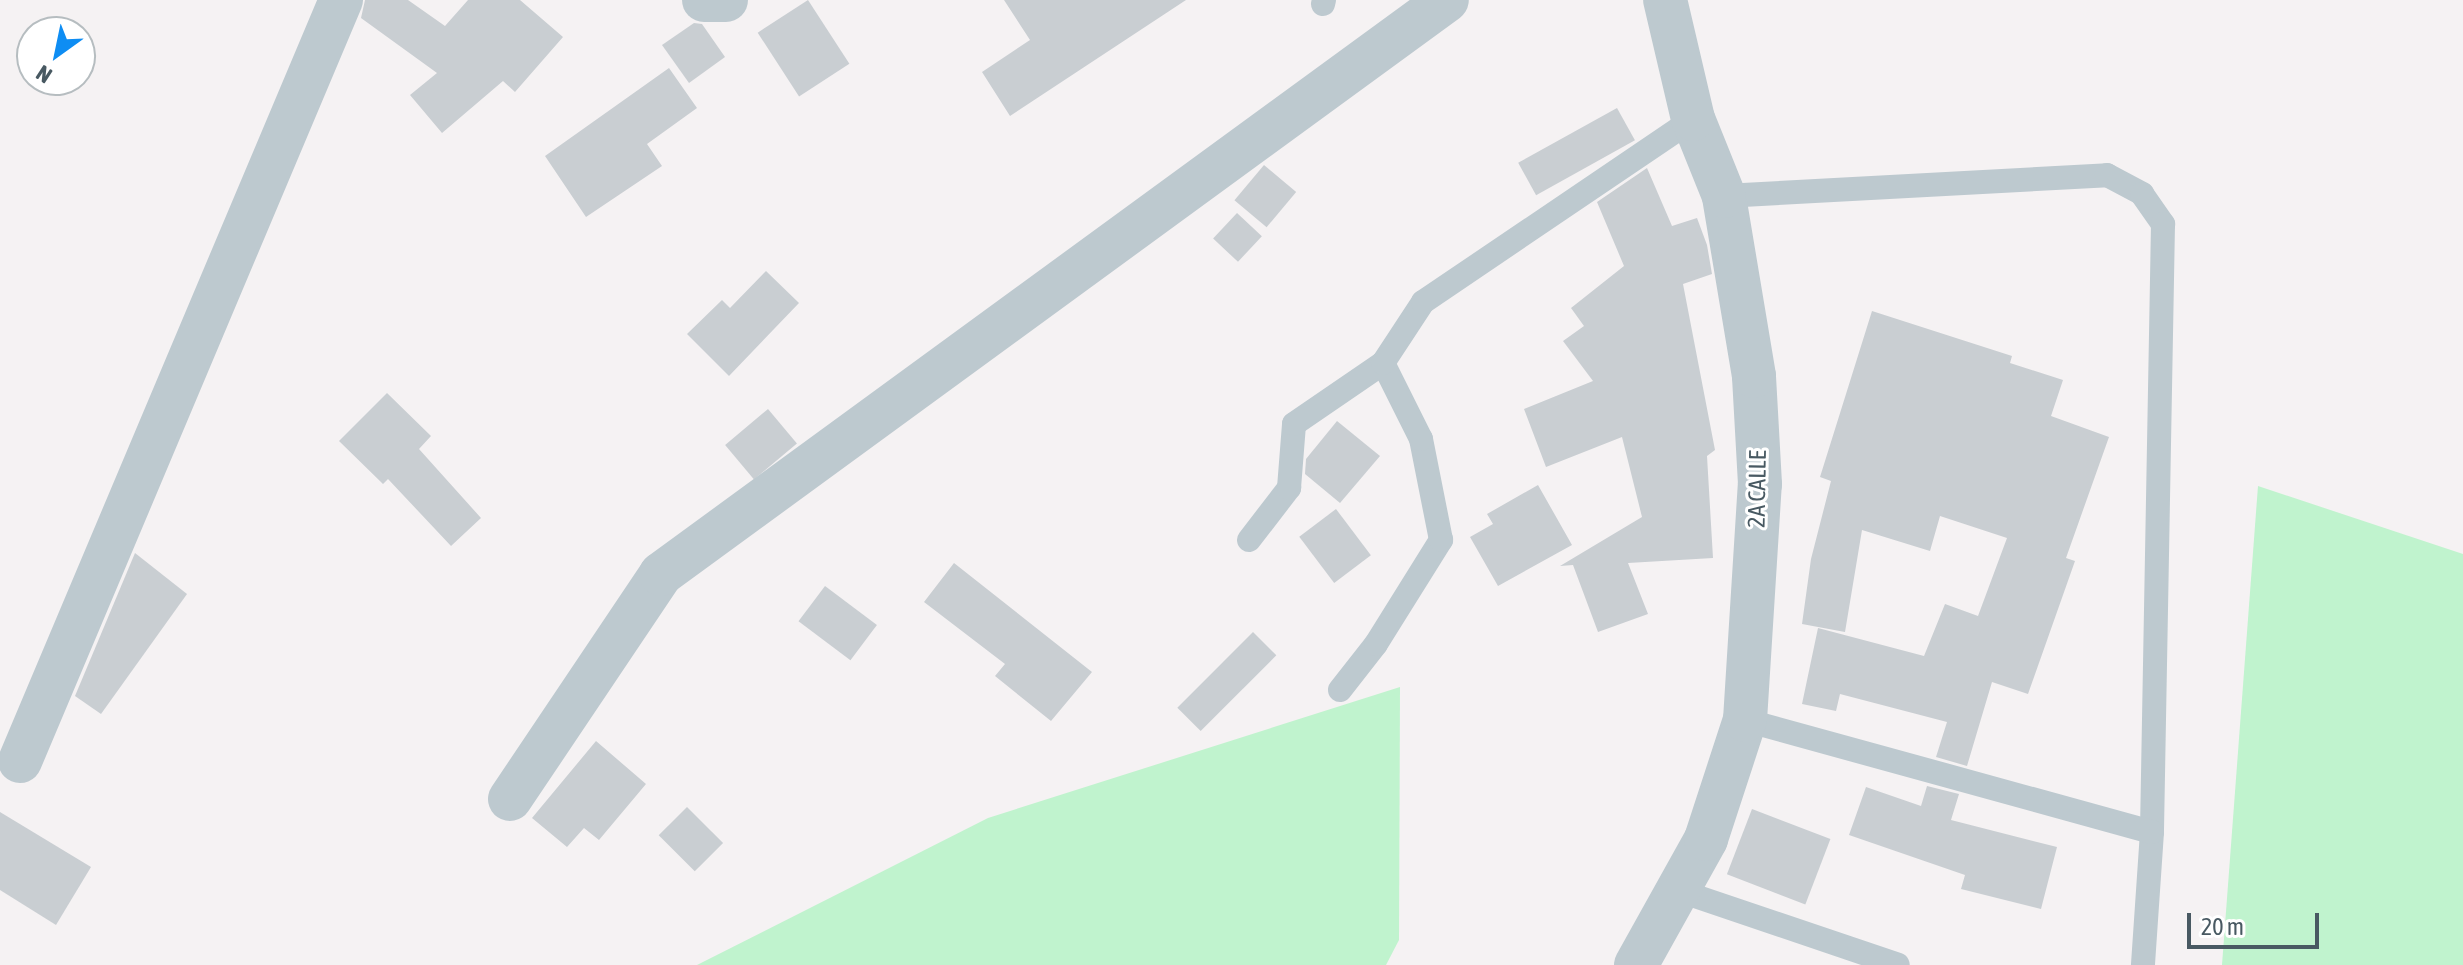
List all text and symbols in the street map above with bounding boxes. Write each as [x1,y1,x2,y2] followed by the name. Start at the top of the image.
[16,16,96,96] north arrow
[31,60,57,89] text: N
[1742,450,1772,528] street label: 2A CALLE
[2191,897,2323,947] scale bar
[2201,913,2244,940] text: 20 m

